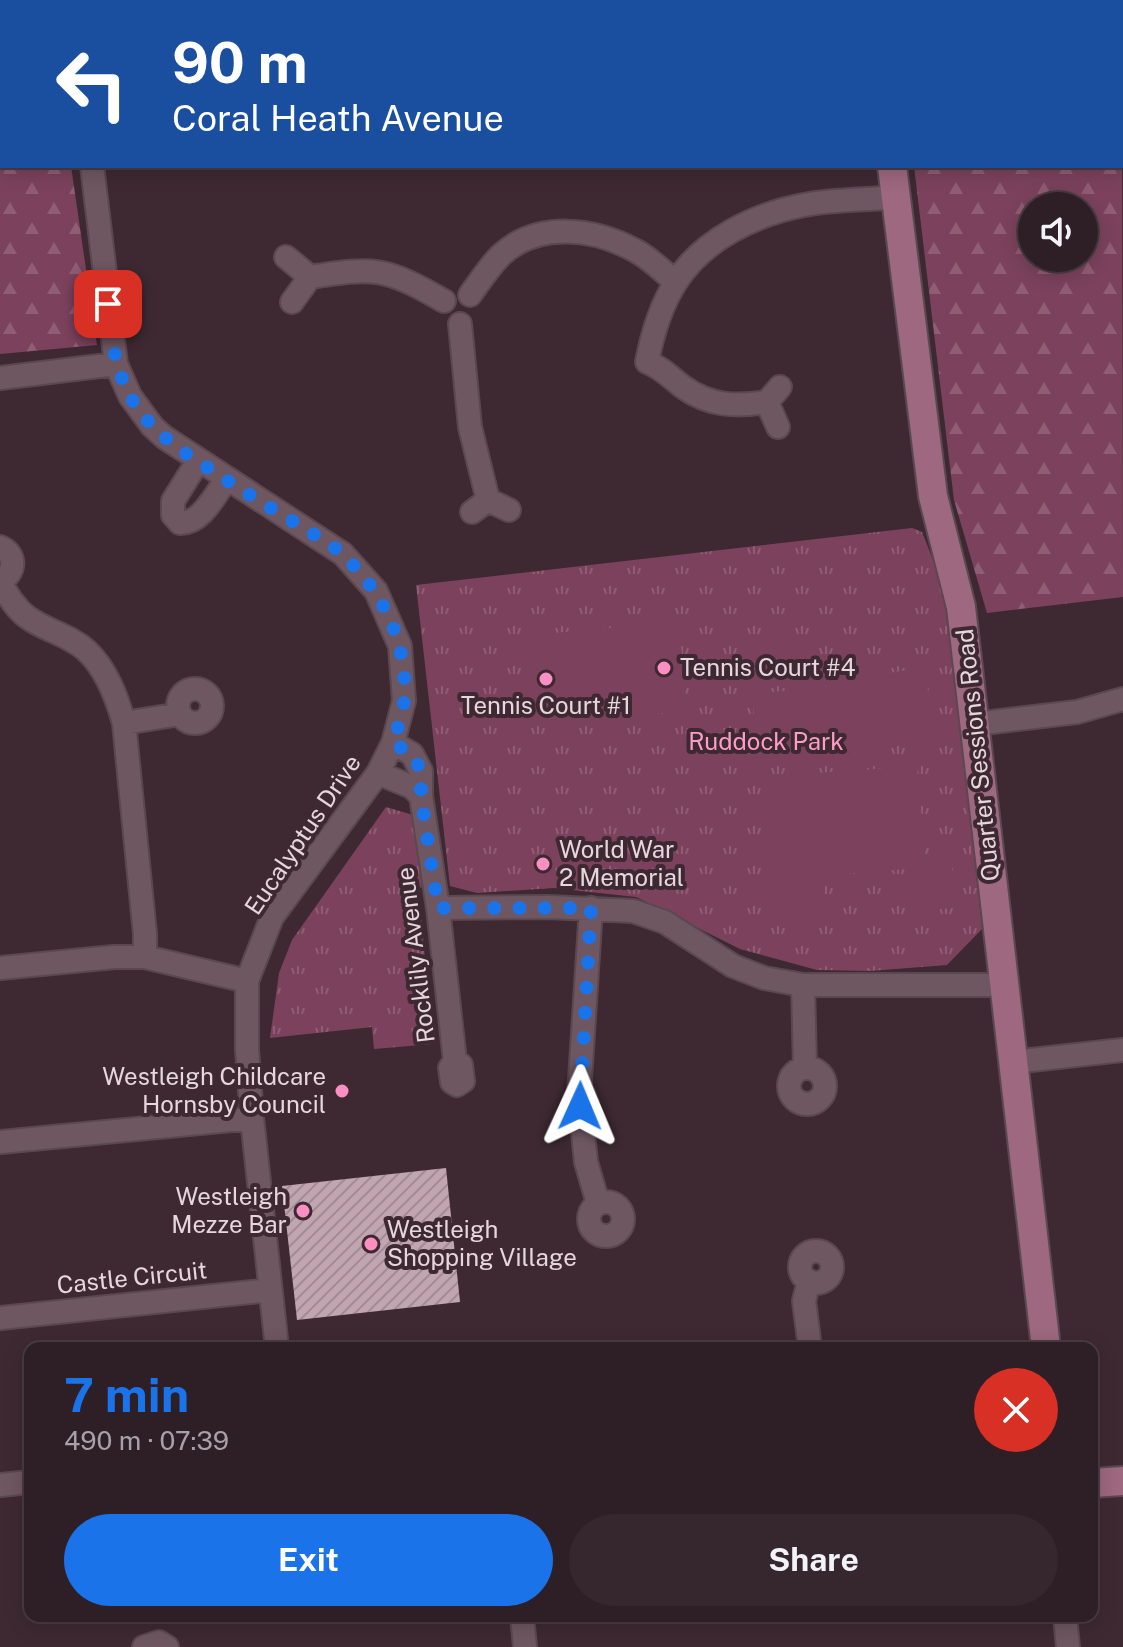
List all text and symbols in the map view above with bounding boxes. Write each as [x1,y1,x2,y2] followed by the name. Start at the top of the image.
[172,30,308,96] text: 90 m
[40,32,144,136] icon: left
[172,97,504,139] text: Coral Heath Avenue
[1018,192,1098,272] map controls
[1018,192,1098,272] button: sound
[74,270,142,338] pin
[86,282,130,326] icon: arrive
[950,627,1004,883] street label: Quarter Sessions Road
[680,653,856,681] place label: Tennis Court #4
[655,659,673,677] marker: Tennis Court #4
[537,670,555,688] marker: Tennis Court #1
[461,691,631,719] place label: Tennis Court #1
[688,727,844,755] park label: Ruddock Park
[238,749,366,920] street label: Eucalyptus Drive
[559,835,684,891] place label: World War 2 Memorial
[534,855,552,873] marker: World War 2 Memorial
[390,866,440,1045] street label: Rocklily Avenue
[102,1062,326,1118] place label: Westleigh Childcare Hornsby Council
[538,1064,622,1148] position arrow
[333,1082,351,1100] marker: Westleigh Childcare Hornsby Council
[171,1182,287,1238] place label: Westleigh Mezze Bar
[294,1202,312,1220] marker: Westleigh Mezze Bar
[387,1215,577,1271] place label: Westleigh Shopping Village
[362,1235,380,1253] marker: Westleigh Shopping Village
[55,1255,208,1299] street label: Castle Circuit
[64,1366,189,1423] text: 7 min
[974,1368,1058,1452] button: close
[64,1425,229,1456] text: 490 m · 07:39
[64,1514,553,1606] button: Exit
[569,1514,1058,1606] button: Share

